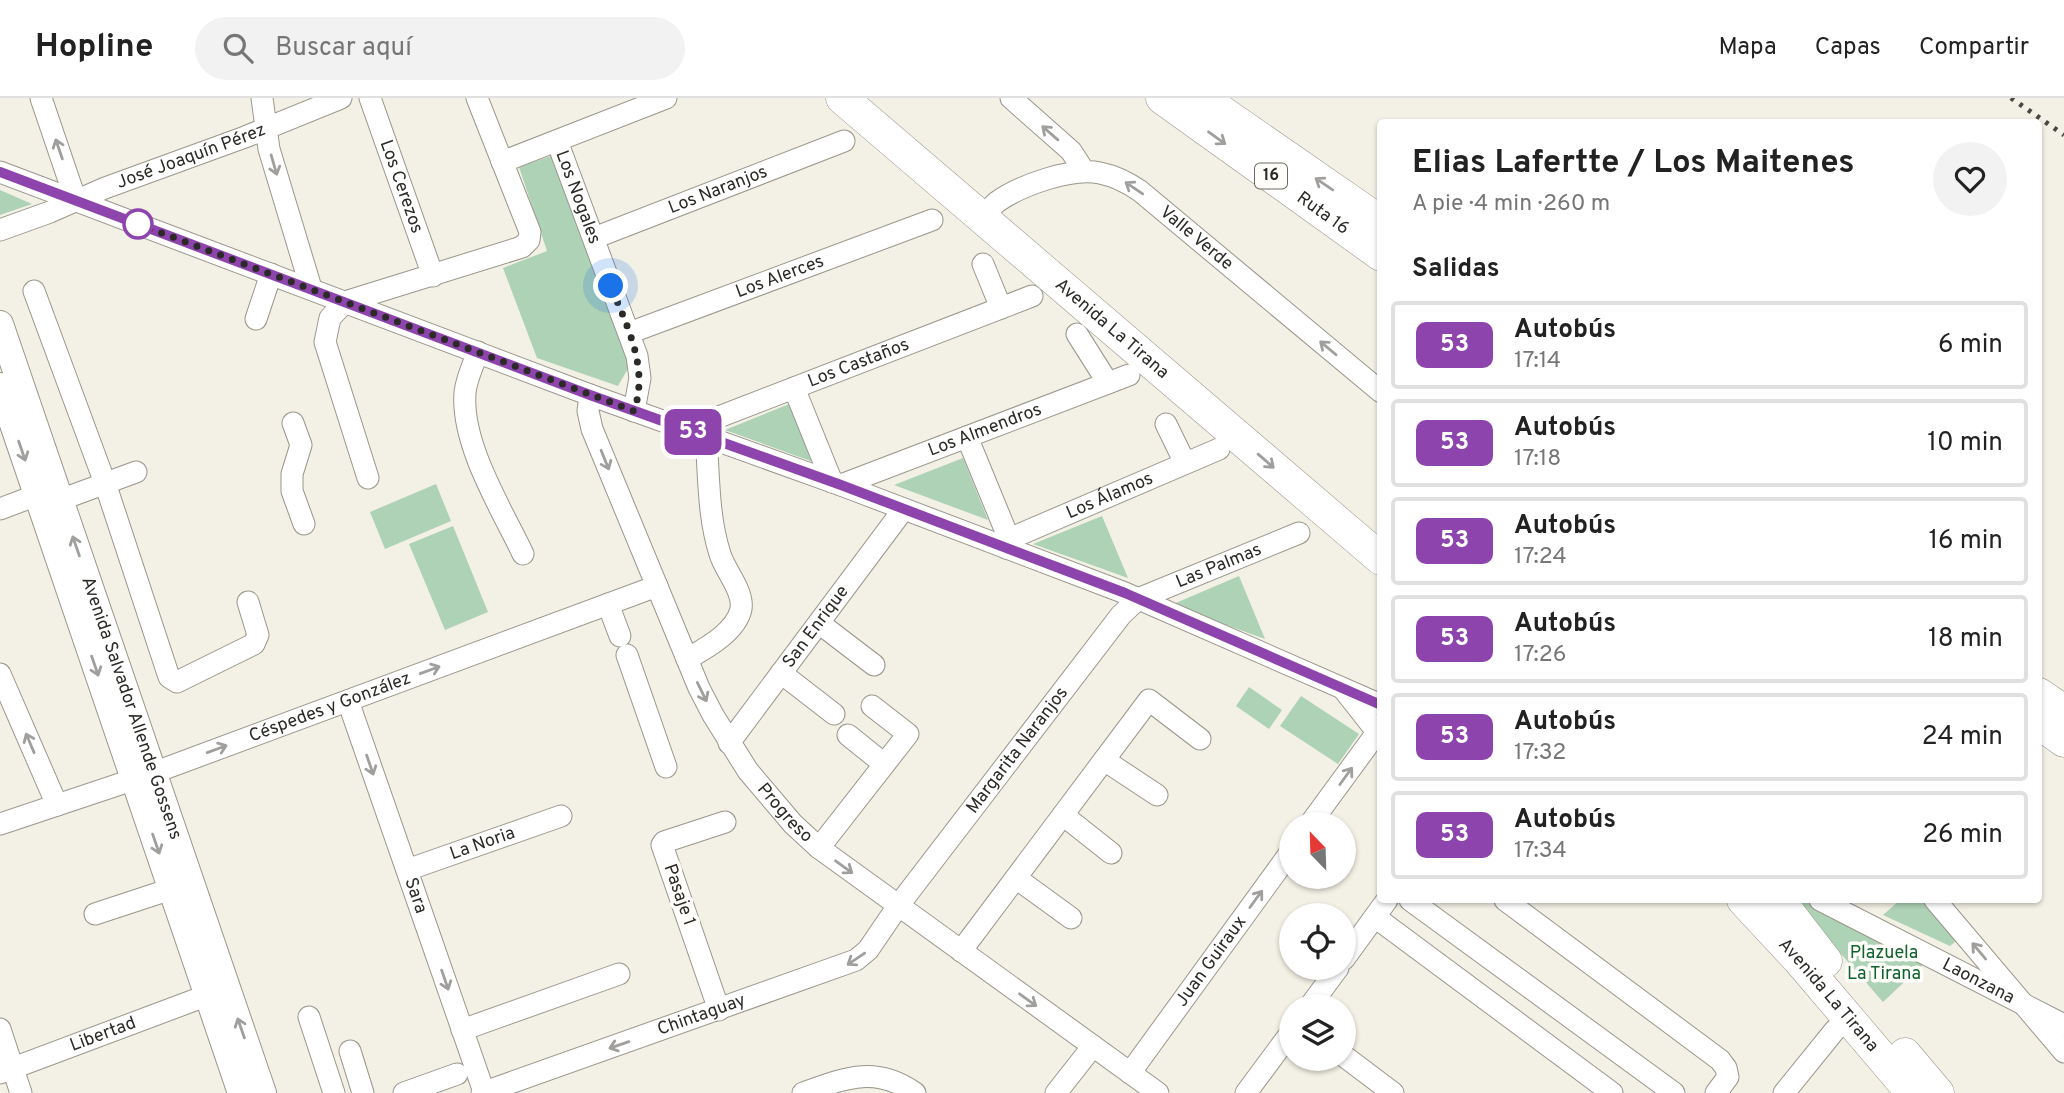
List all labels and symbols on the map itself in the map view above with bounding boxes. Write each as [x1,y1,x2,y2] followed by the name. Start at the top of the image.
[113,118,269,194] street label: José Joaquín Pérez
[1042,124,1059,141] one-way arrow
[1207,131,1226,145] one-way arrow
[374,137,428,236] street label: Los Cerezos
[52,139,64,161] one-way arrow
[550,147,606,247] street label: Los Nogales
[268,154,281,176] one-way arrow
[665,160,771,220] street label: Los Naranjos
[1255,164,1287,188] road number: 16
[1315,177,1335,191] one-way arrow
[1125,181,1144,195] one-way arrow
[1292,187,1354,240] street label: Ruta 16
[1155,201,1238,275] street label: Valle Verde
[123,209,153,239] unlabelled marker
[733,250,827,304] street label: Los Alerces
[593,268,628,303] your location
[1050,274,1174,384] street label: Avenida La Tirana
[805,333,912,393] street label: Los Castaños
[1320,340,1338,356] one-way arrow
[925,398,1045,462] street label: Los Almendros
[662,409,724,455] line badge: 53
[16,440,29,462] one-way arrow
[599,448,612,470] one-way arrow
[1257,453,1275,469] one-way arrow
[1063,467,1157,525] street label: Los Álamos
[69,535,81,557] one-way arrow
[1172,538,1265,594] street label: Las Palmas
[76,574,187,843] street label: Avenida Salvador Allende Gossens
[777,581,854,673] street label: San Enrique
[90,655,102,677] one-way arrow
[419,663,441,675] one-way arrow
[246,667,414,748] street label: Céspedes y González
[695,681,709,702] one-way arrow
[961,682,1073,818] street label: Margarita Naranjos
[22,732,35,754] one-way arrow
[205,742,227,754] one-way arrow
[364,754,377,776] one-way arrow
[1338,767,1353,786] one-way arrow
[752,778,817,848] street label: Progreso
[1279,812,1356,889] north arrow
[447,822,518,866] street label: La Noria
[150,833,163,855] one-way arrow
[834,860,853,874] one-way arrow
[658,861,700,929] street label: Pasaje 1
[399,874,433,917] street label: Sara
[1249,890,1264,908] one-way arrow
[1170,911,1252,1011] street label: Juan Guiraux
[1773,933,1884,1057] street label: Avenida La Tirana
[1847,942,1921,986] park label: Plazuela La Tirana
[1971,942,1987,960] one-way arrow
[847,952,866,966] one-way arrow
[1938,953,2019,1009] street label: Laonzana
[440,968,452,990] one-way arrow
[654,989,749,1041] street label: Chintaguay
[1018,993,1037,1007] one-way arrow
[67,1012,139,1057] street label: Libertad
[234,1018,246,1040] one-way arrow
[609,1040,631,1052] one-way arrow

